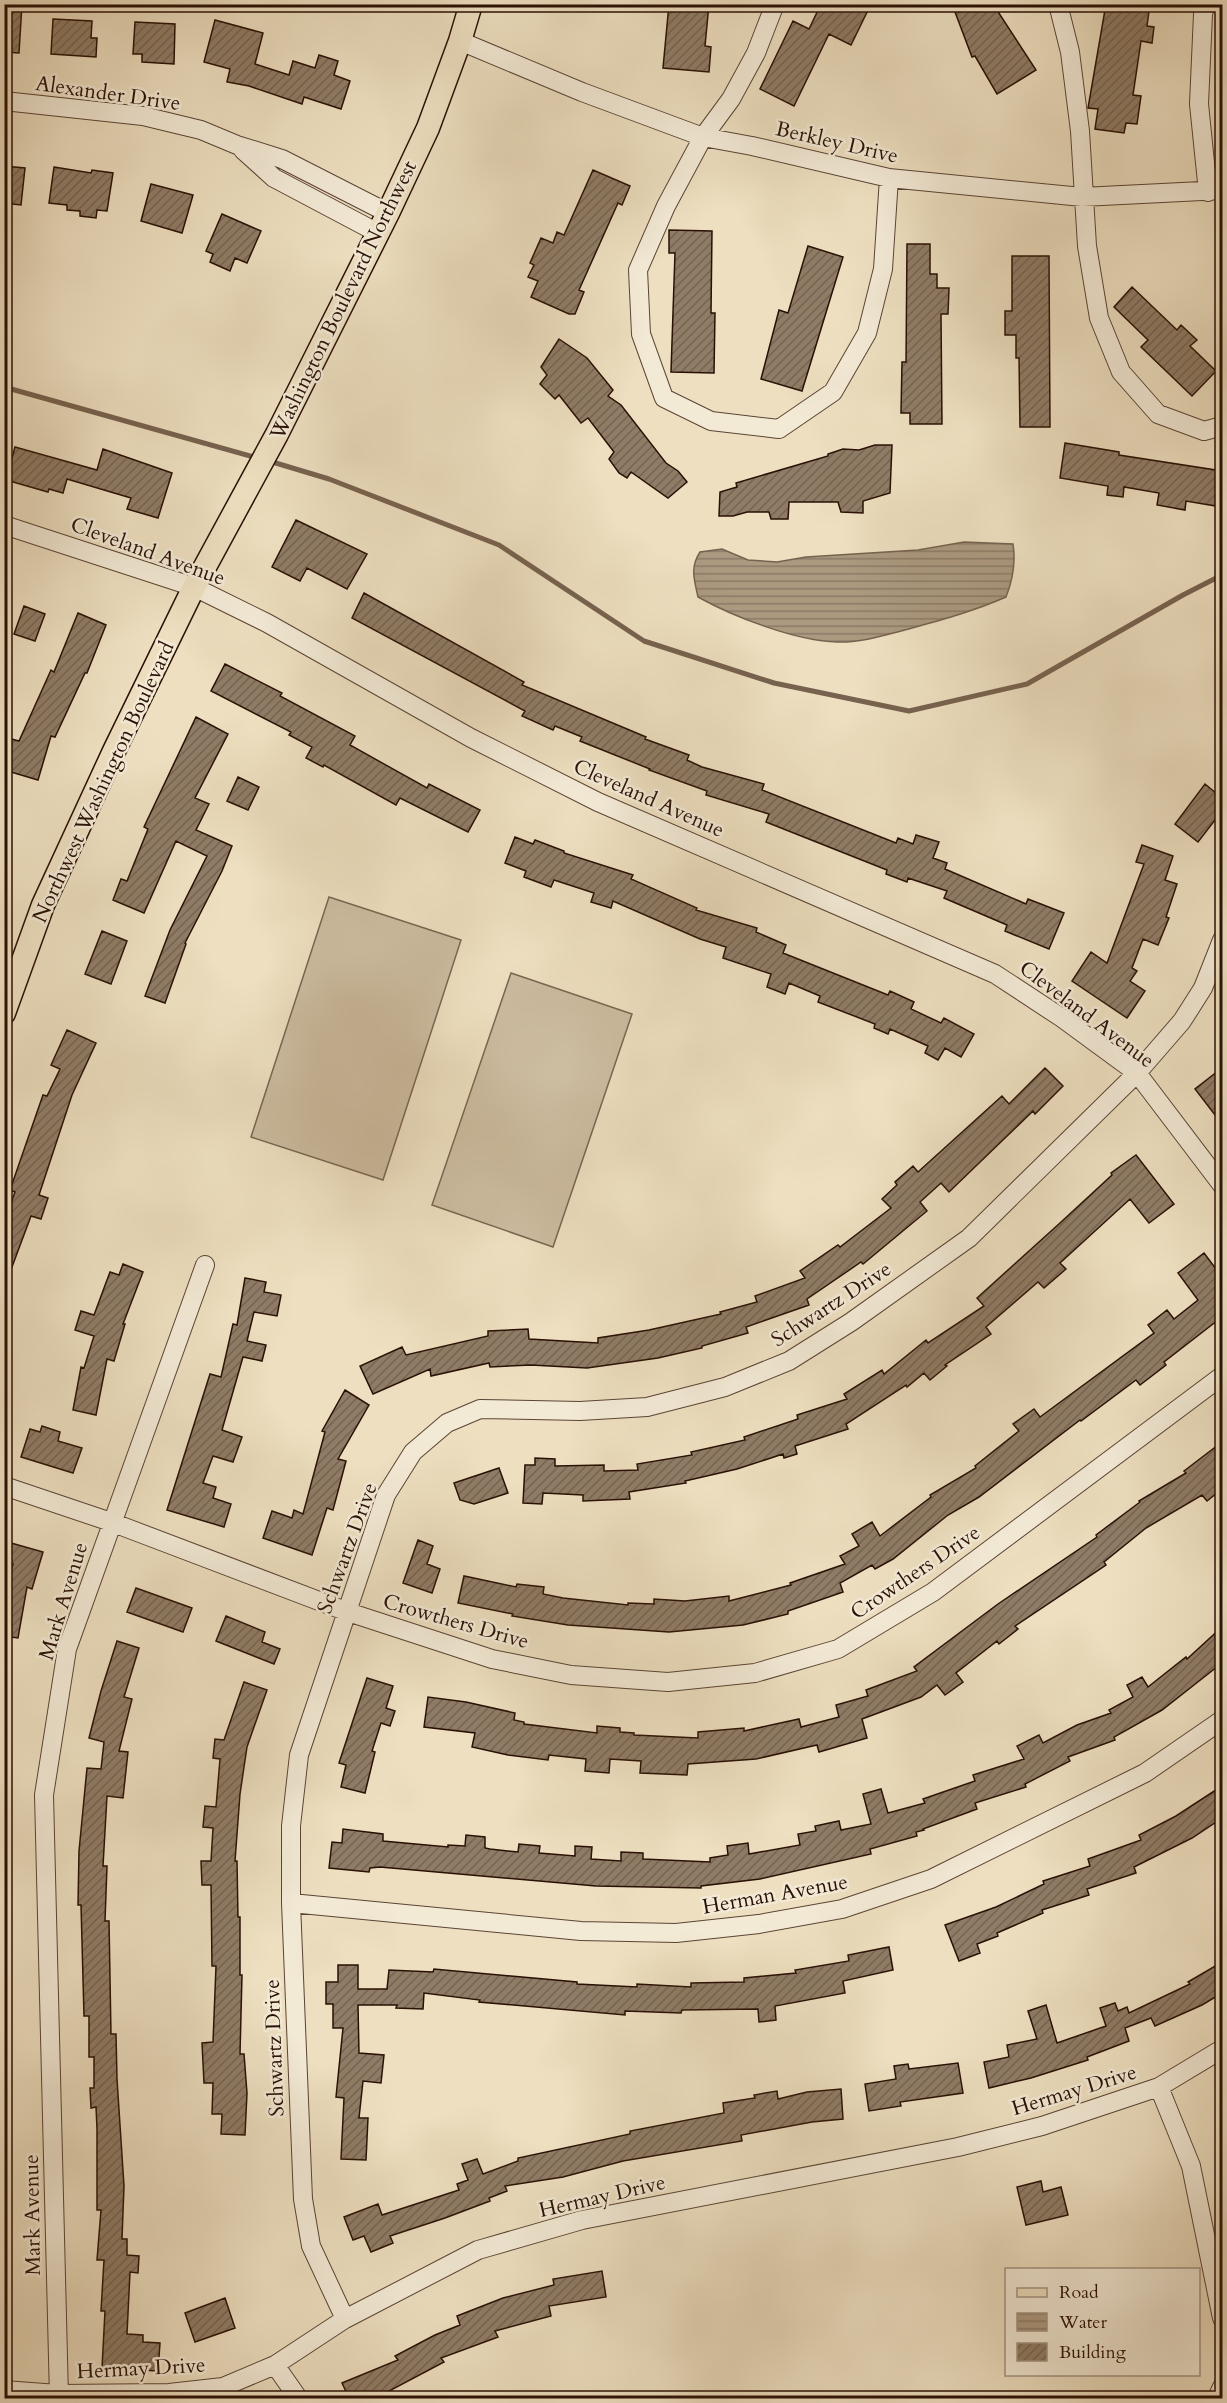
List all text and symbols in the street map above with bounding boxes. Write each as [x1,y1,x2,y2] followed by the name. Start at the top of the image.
[34,69,182,118] street label: Alexander Drive
[773,114,901,171] street label: Berkley Drive
[263,155,424,446] street label: Washington Boulevard Northwest
[67,510,229,593] street label: Cleveland Avenue
[25,637,182,928] street label: Northwest Washington Boulevard
[569,752,729,845] street label: Cleveland Avenue
[1013,954,1160,1075] street label: Cleveland Avenue
[766,1255,897,1354] street label: Schwartz Drive
[310,1479,385,1618] street label: Schwartz Drive
[845,1518,986,1627] street label: Crowthers Drive
[32,1539,95,1663] street label: Mark Avenue
[379,1587,532,1656] street label: Crowthers Drive
[700,1867,850,1922] street label: Herman Avenue
[258,1979,291,2117] street label: Schwartz Drive
[1008,2058,1140,2123] street label: Hermay Drive
[17,2154,48,2276] street label: Mark Avenue
[536,2168,668,2225] street label: Hermay Drive
[1005,2268,1200,2376] legend
[1059,2280,1099,2305] text: Road
[1058,2310,1108,2335] text: Water
[1059,2340,1127,2365] text: Building
[76,2351,206,2386] street label: Hermay Drive

